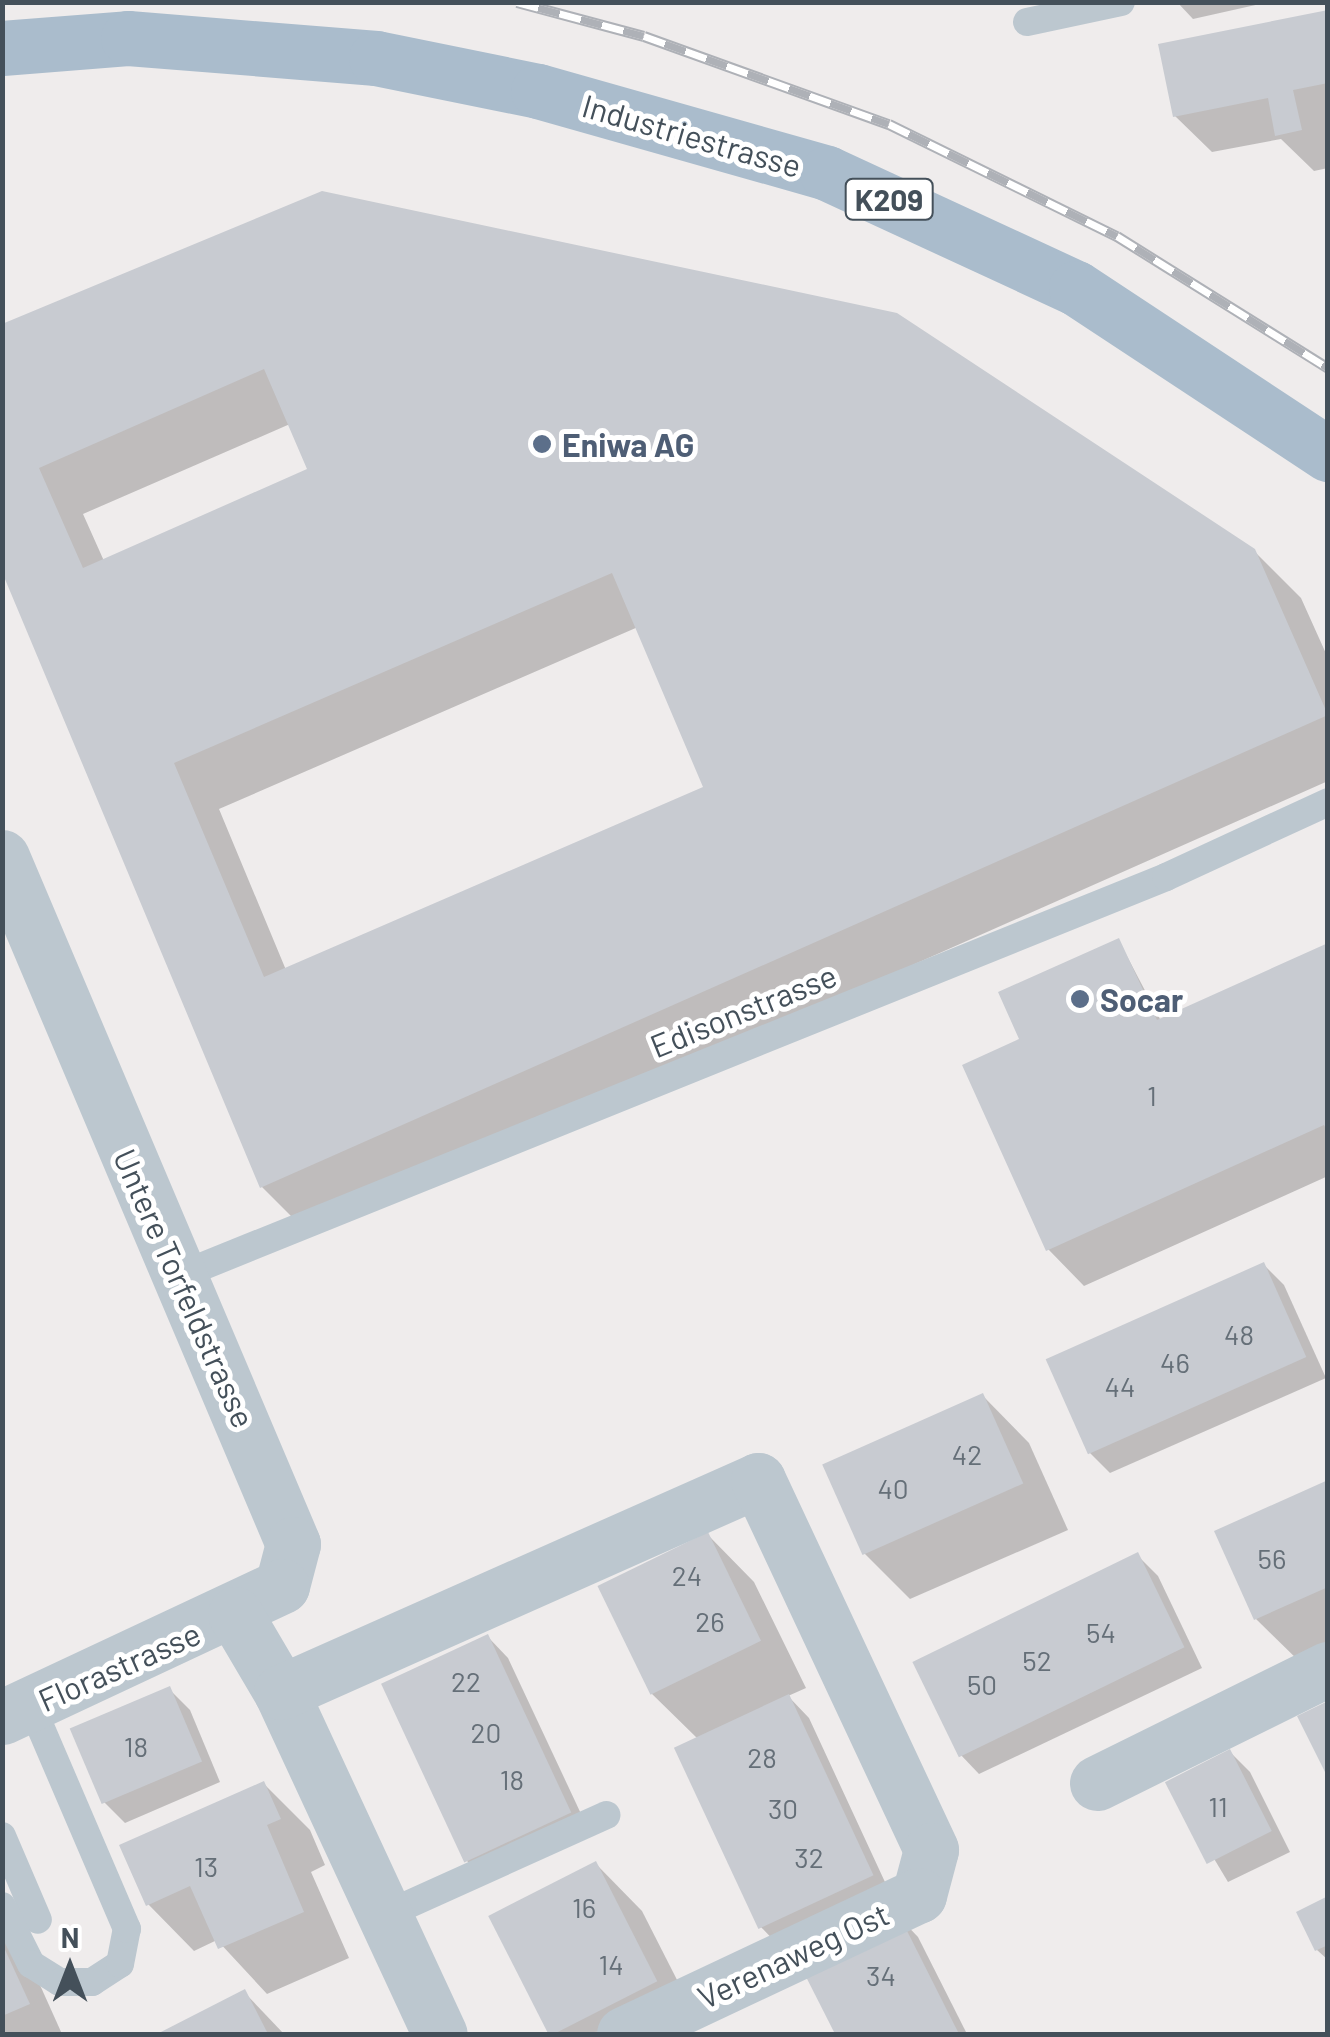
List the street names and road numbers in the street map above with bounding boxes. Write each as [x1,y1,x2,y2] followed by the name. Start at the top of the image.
[578,85,806,185] street label: Industriestrasse
[844,174,934,224] road number: K209
[644,955,842,1065] street label: Edisonstrasse
[106,1143,264,1433] street label: Untere Torfeldstrasse
[32,1613,206,1719] street label: Florastrasse
[691,1894,895,2016] street label: Verenaweg Ost

